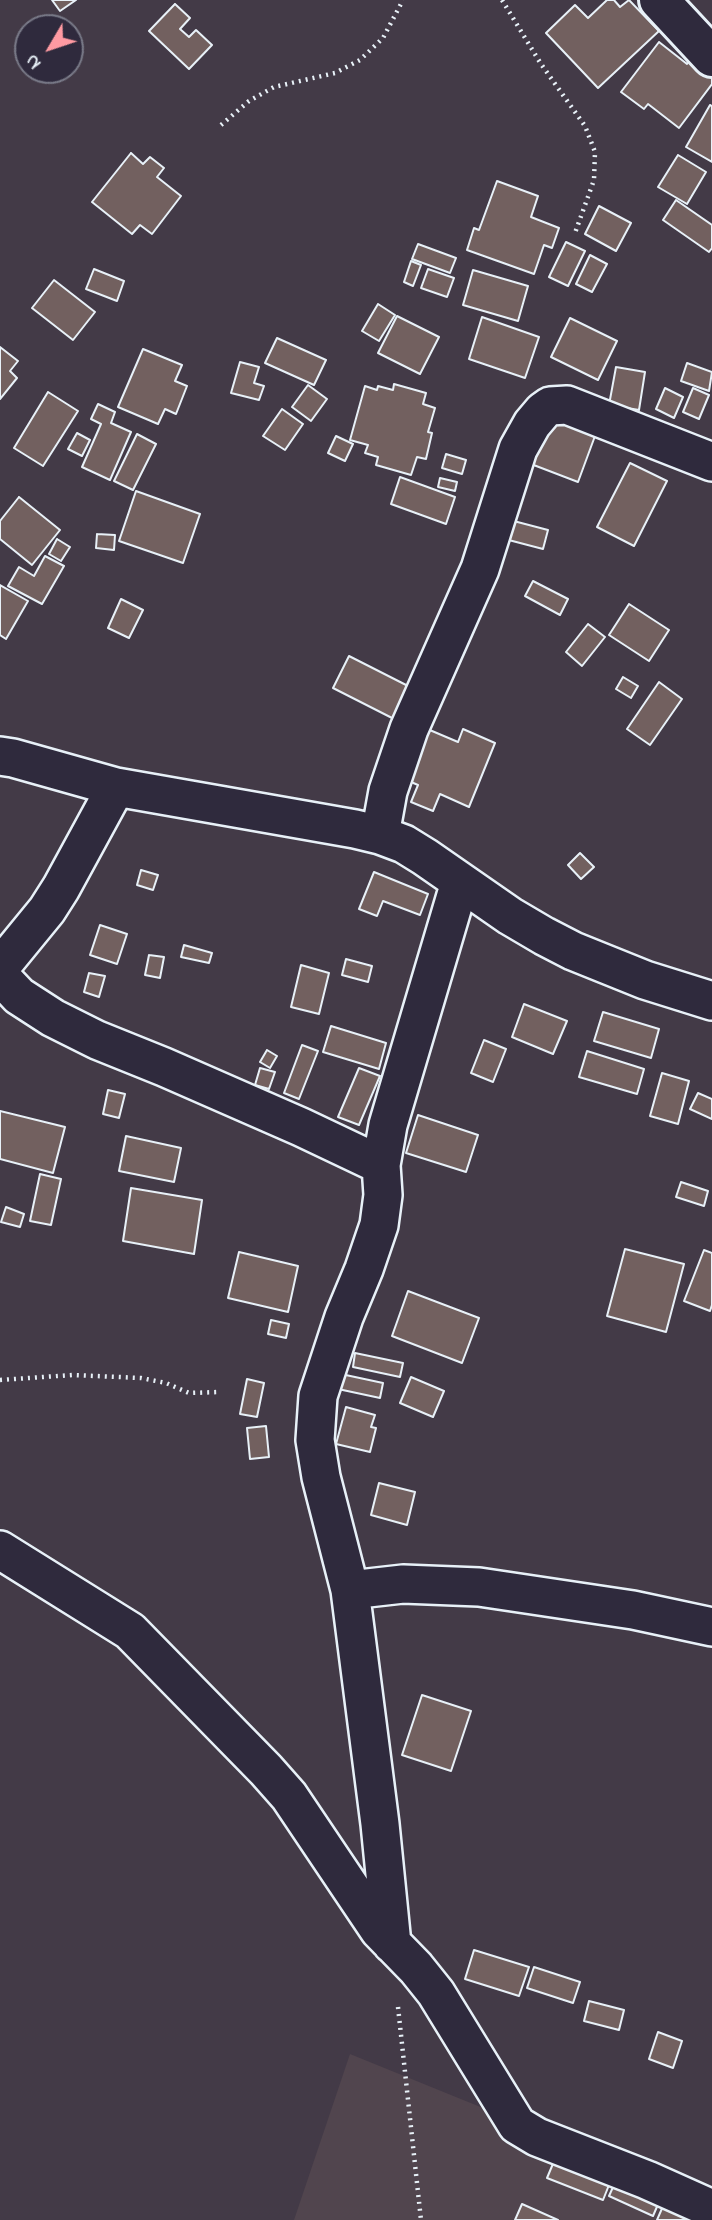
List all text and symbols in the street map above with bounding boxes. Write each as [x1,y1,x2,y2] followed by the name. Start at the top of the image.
[14,14,84,84] north arrow
[19,48,48,75] text: N

